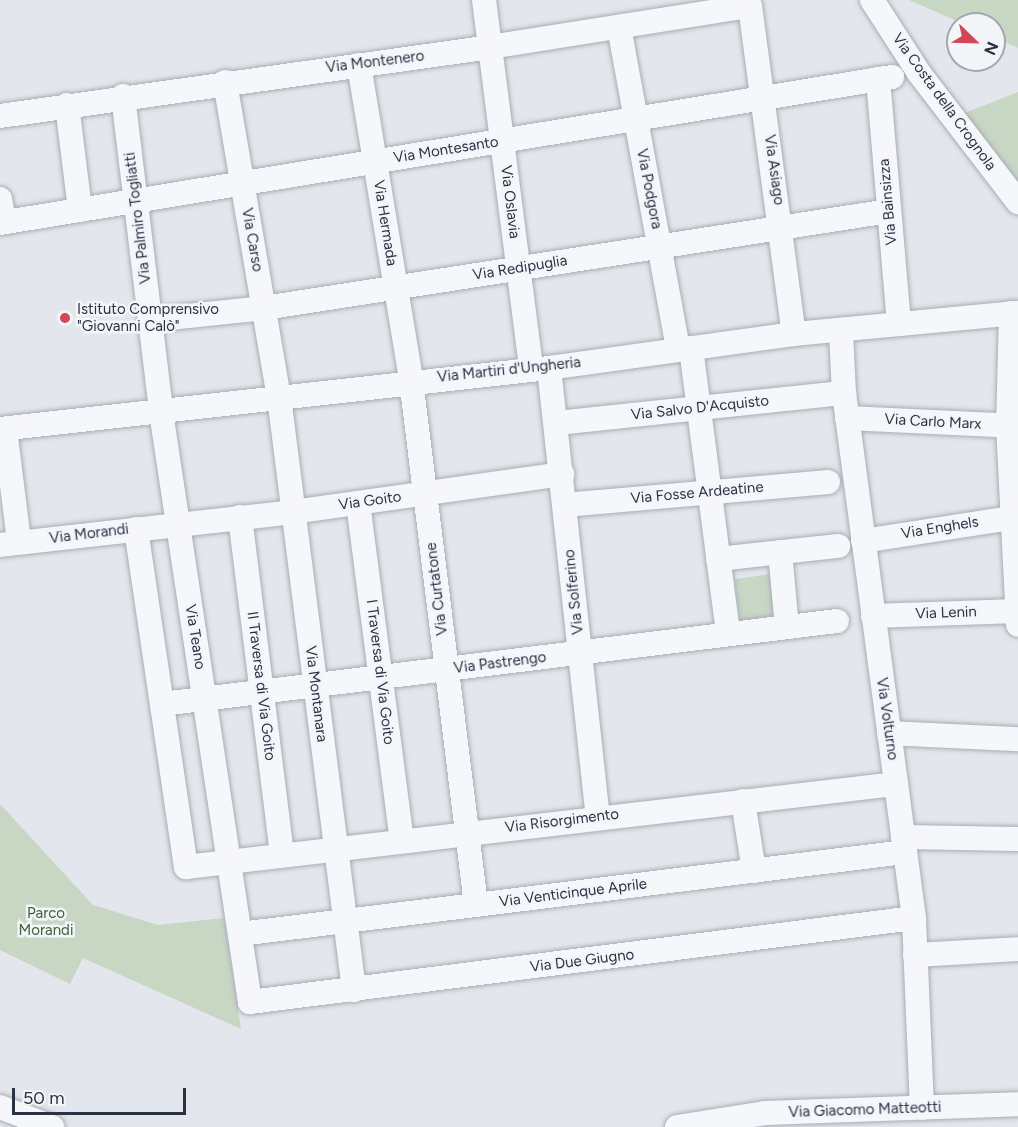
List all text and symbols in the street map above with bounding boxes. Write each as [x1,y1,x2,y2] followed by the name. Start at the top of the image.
[946,12,1006,72] north arrow
[888,30,1000,174] street label: Via Costa della Crognola
[980,39,1002,58] text: N
[325,47,425,77] street label: Via Montenero
[392,133,500,167] street label: Via Montesanto
[760,134,788,206] street label: Via Asiago
[632,147,666,231] street label: Via Podgora
[121,151,155,285] street label: Via Palmiro Togliatti
[875,158,901,246] street label: Via Bainsizza
[497,164,523,240] street label: Via Oslavia
[369,179,401,267] street label: Via Hermada
[238,207,266,273] street label: Via Carso
[471,252,569,284] street label: Via Redipuglia
[77,300,219,335] place label: Istituto Comprensivo "Giovanni Calò"
[58,311,72,325] marker: Istituto Comprensivo "Giovanni Calò"
[436,354,582,386] street label: Via Martiri d'Ungheria
[630,392,770,424] street label: Via Salvo D'Acquisto
[884,410,982,434] street label: Via Carlo Marx
[630,478,764,508] street label: Via Fosse Ardeatine
[337,488,403,514] street label: Via Goito
[900,513,980,543] street label: Via Enghels
[48,520,130,548] street label: Via Morandi
[422,541,452,637] street label: Via Curtatone
[561,548,587,636] street label: Via Solferino
[362,598,398,746] street label: I Traversa di Via Goito
[181,603,209,671] street label: Via Teano
[915,603,977,623] street label: Via Lenin
[243,610,279,762] street label: II Traversa di Via Goito
[301,645,331,743] street label: Via Montanara
[453,648,547,678] street label: Via Pastrengo
[872,677,902,761] street label: Via Volturno
[504,805,620,837] street label: Via Risorgimento
[498,875,648,911] street label: Via Venticinque Aprile
[19,904,73,939] park label: Parco Morandi
[529,946,635,976] street label: Via Due Giugno
[15,1076,189,1114] scale bar
[23,1087,65,1109] text: 50 m
[788,1098,942,1122] street label: Via Giacomo Matteotti

